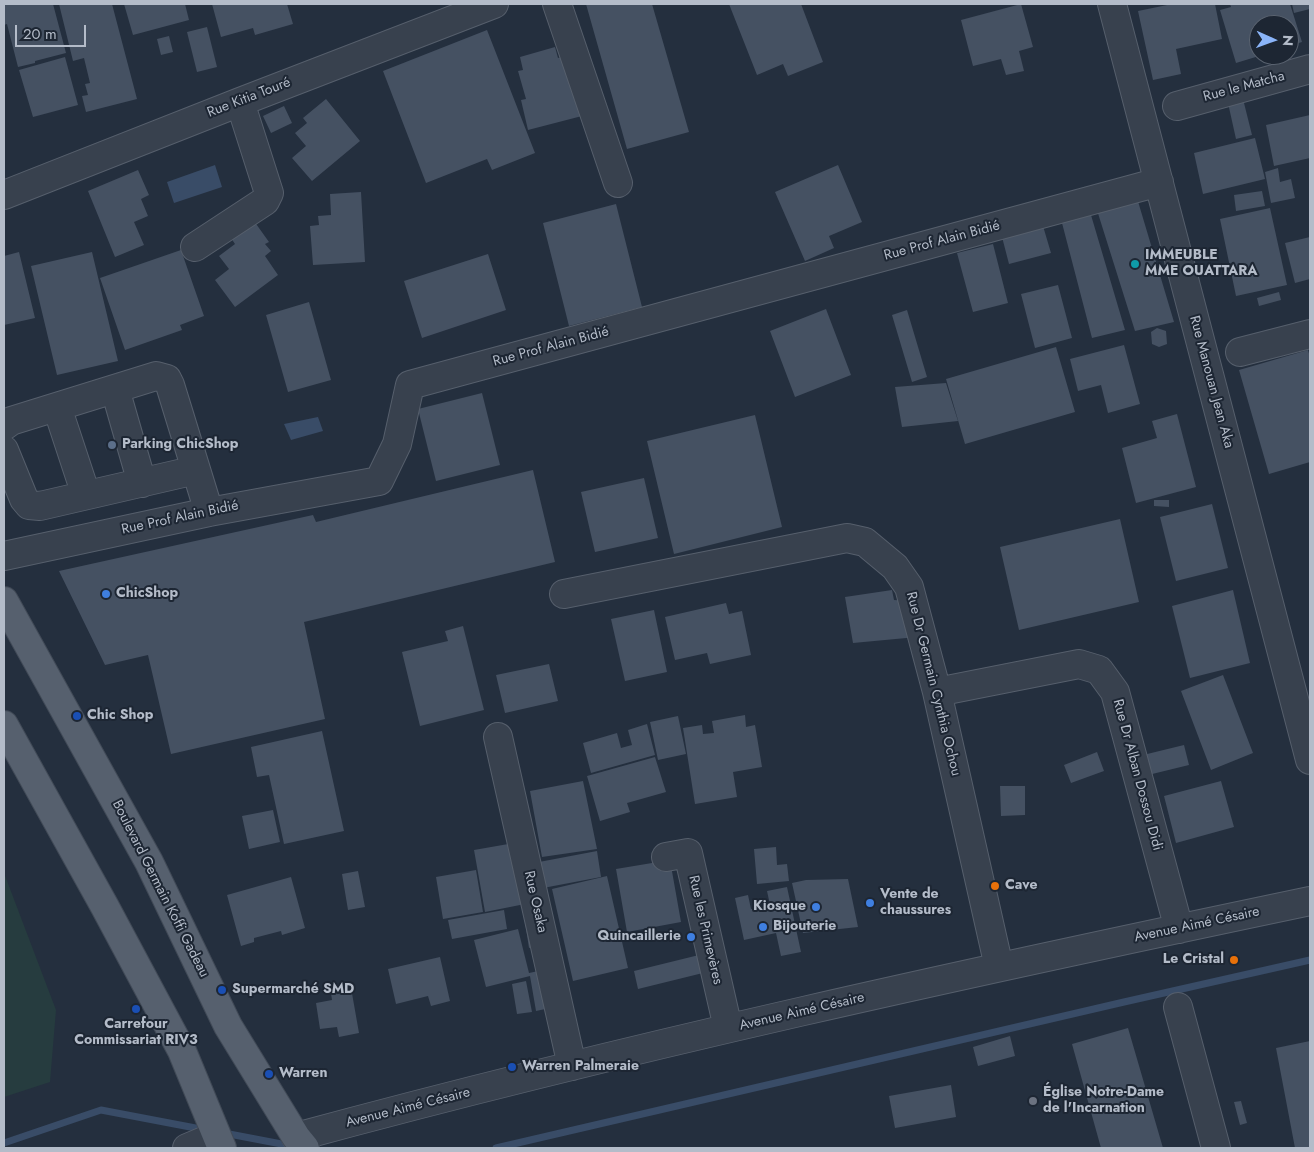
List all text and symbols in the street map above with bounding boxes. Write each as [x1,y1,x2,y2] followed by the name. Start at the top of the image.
[18,15,89,47] scale bar
[1249,15,1299,65] north arrow
[23,23,57,45] text: 20 m
[1278,35,1298,46] text: N
[1202,68,1286,106] street label: Rue le Matcha
[205,74,293,122] street label: Rue Kitia Touré
[882,217,1002,265] street label: Rue Prof Alain Bidié
[1145,248,1258,280] place label: IMMEUBLE MME OUATTARA
[1129,258,1141,270] marker: IMMEUBLE MME OUATTARA
[1185,314,1237,450] street label: Rue Manouan Jean Aka
[491,323,611,371] street label: Rue Prof Alain Bidié
[122,437,239,453] place label: Parking ChicShop
[106,439,118,451] marker: Parking ChicShop
[120,497,240,539] street label: Rue Prof Alain Bidié
[116,586,178,602] place label: ChicShop
[100,588,112,600] marker: ChicShop
[902,590,964,778] street label: Rue Dr Germain Cynthia Ochou
[1109,697,1165,853] street label: Rue Dr Alban Dossou Didi
[87,708,153,724] place label: Chic Shop
[71,710,83,722] marker: Chic Shop
[108,798,212,980] street label: Boulevard Germain Koffi Gadeau
[520,869,550,935] street label: Rue Osaka
[684,874,726,986] street label: Rue les Primevères
[1005,878,1037,894] place label: Cave
[989,880,1001,892] marker: Cave
[880,887,951,920] place label: Vente de chaussures
[864,897,876,909] marker: Vente de chaussures
[753,899,806,915] place label: Kiosque
[810,901,822,913] marker: Kiosque
[1133,904,1261,946] street label: Avenue Aimé Césaire
[773,919,836,935] place label: Bijouterie
[757,921,769,933] marker: Bijouterie
[597,929,681,945] place label: Quincaillerie
[685,931,697,943] marker: Quincaillerie
[1163,952,1224,968] place label: Le Cristal
[1228,954,1240,966] marker: Le Cristal
[232,982,354,998] place label: Supermarché SMD
[216,984,228,996] marker: Supermarché SMD
[738,989,866,1035] street label: Avenue Aimé Césaire
[130,1003,142,1015] marker: Carrefour Commissariat RIV3
[74,1017,198,1050] place label: Carrefour Commissariat RIV3
[522,1059,639,1075] place label: Warren Palmeraie
[506,1061,518,1073] marker: Warren Palmeraie
[279,1066,327,1082] place label: Warren
[263,1068,275,1080] marker: Warren
[344,1084,472,1132] street label: Avenue Aimé Césaire
[1043,1085,1164,1118] place label: Église Notre-Dame de l'Incarnation
[1027,1095,1039,1107] marker: Église Notre-Dame de l'Incarnation

